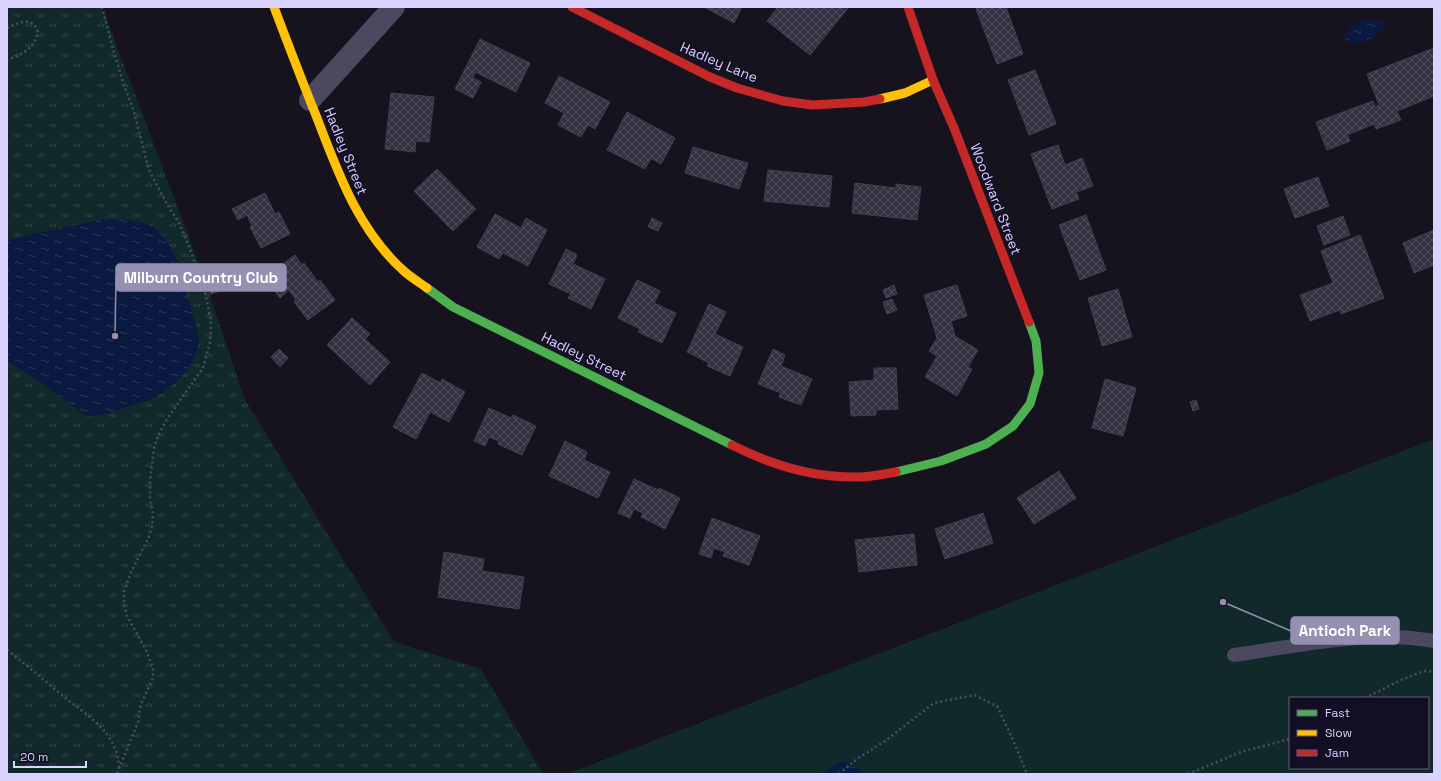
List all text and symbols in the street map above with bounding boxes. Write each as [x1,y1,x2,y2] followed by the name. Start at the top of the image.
[678,38,760,86] street label: Hadley Lane
[320,105,372,197] street label: Hadley Street
[966,141,1026,257] street label: Woodward Street
[116,264,286,291] callout: Milburn Country Club
[124,268,278,287] text: Milburn Country Club
[538,328,630,384] street label: Hadley Street
[1291,617,1399,644] callout: Antioch Park
[1299,621,1392,640] text: Antioch Park
[1289,697,1429,769] legend
[1325,705,1350,721] text: Fast
[1325,725,1352,741] text: Slow
[14,743,86,769] scale bar
[1325,745,1349,761] text: Jam
[20,749,48,765] text: 20 m

